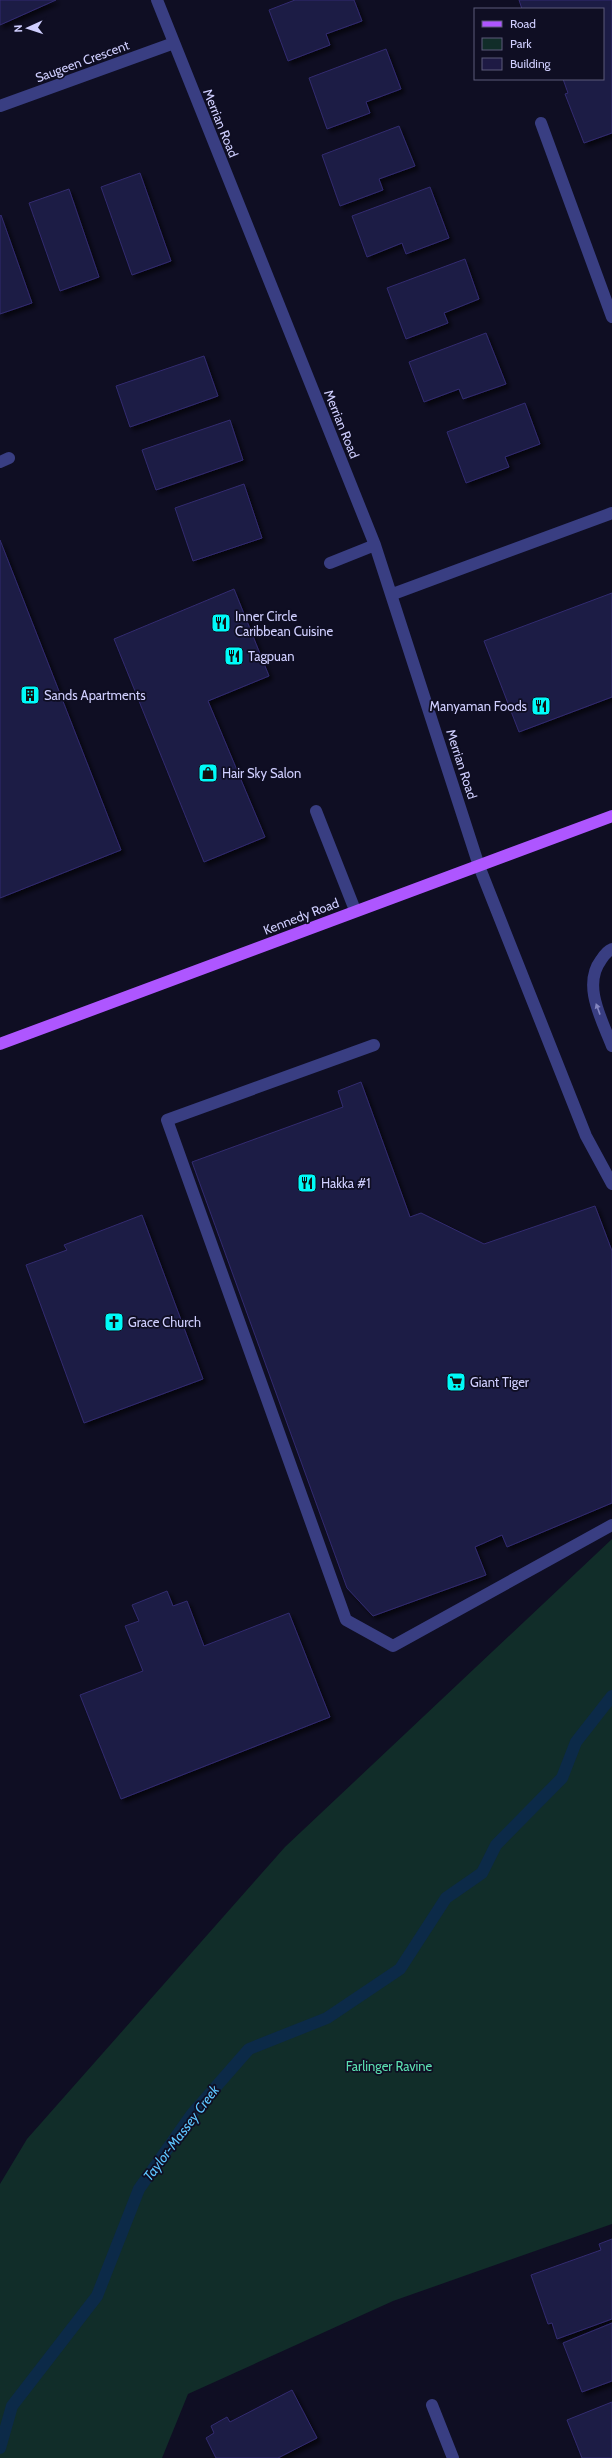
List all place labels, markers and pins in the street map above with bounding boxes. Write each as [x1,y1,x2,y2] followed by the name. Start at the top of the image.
[235,608,333,639] place label: Inner Circle Caribbean Cuisine
[210,612,232,634] restaurant icon: Inner Circle Caribbean Cuisine
[223,645,245,667] restaurant icon: Tagpuan
[248,648,294,664] place label: Tagpuan
[19,684,41,706] building icon: Sands Apartments
[44,687,146,703] place label: Sands Apartments
[530,695,552,717] restaurant icon: Manyaman Foods
[430,698,528,714] place label: Manyaman Foods
[197,762,219,784] shop icon: Hair Sky Salon
[222,765,301,781] place label: Hair Sky Salon
[296,1172,318,1194] restaurant icon: Hakka #1
[321,1175,370,1191] place label: Hakka #1
[103,1311,125,1333] church icon: Grace Church
[128,1314,201,1330] place label: Grace Church
[445,1371,467,1393] supermarket icon: Giant Tiger
[470,1374,530,1390] place label: Giant Tiger

